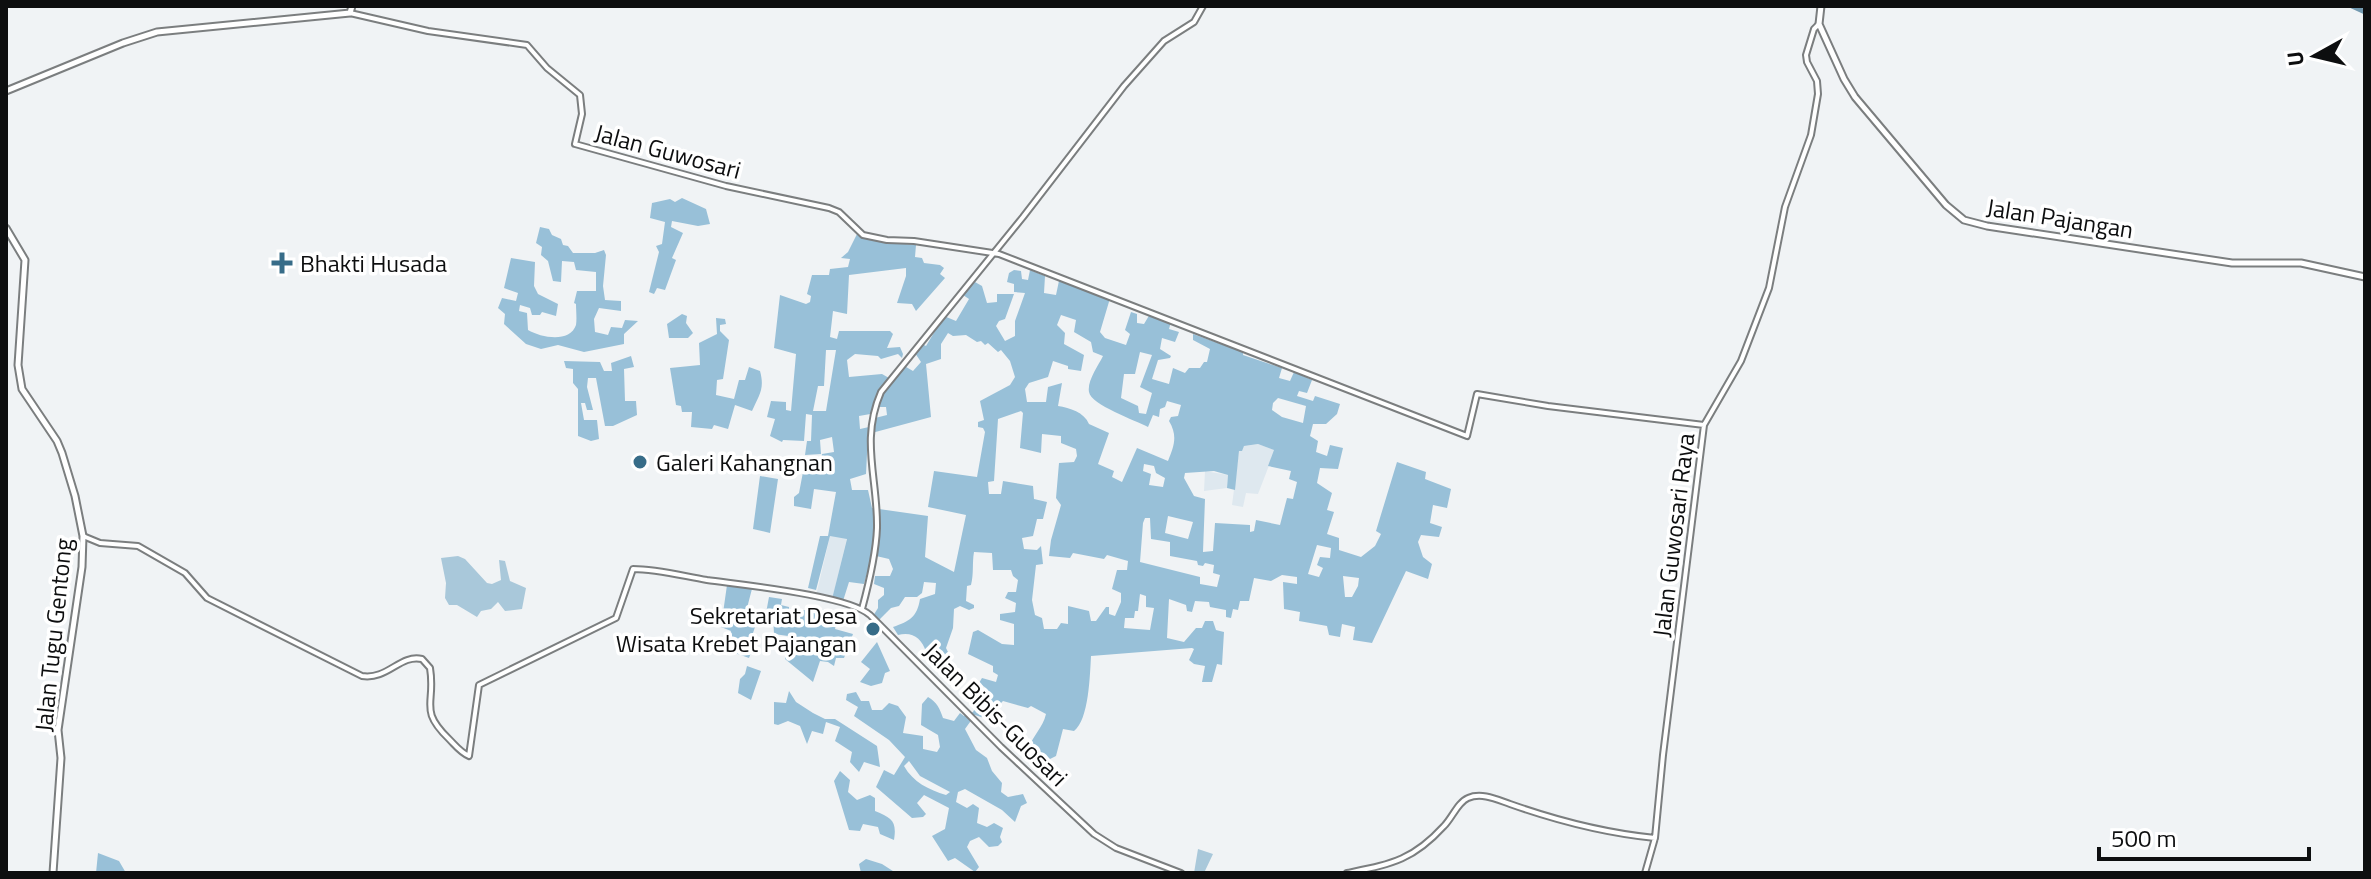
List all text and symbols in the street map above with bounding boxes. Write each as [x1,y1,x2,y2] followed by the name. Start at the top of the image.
[2275,16,2355,96] north arrow
[2277,49,2313,68] text: U
[591,114,745,188] street label: Jalan Guwosari
[1984,189,2136,247] street label: Jalan Pajangan
[300,245,447,281] place label: Bhakti Husada
[271,252,293,274] marker: Bhakti Husada
[1643,431,1703,639] street label: Jalan Guwosari Raya
[656,444,833,480] place label: Galeri Kahangnan
[631,453,649,471] marker: Galeri Kahangnan
[25,536,81,734] street label: Jalan Tugu Gentong
[616,597,857,661] place label: Sekretariat Desa Wisata Krebet Pajangan
[864,620,882,638] marker: Sekretariat Desa Wisata Krebet Pajangan
[916,634,1076,794] street label: Jalan Bibis-Guosari
[2099,811,2309,861] scale bar
[2111,820,2177,856] text: 500 m

